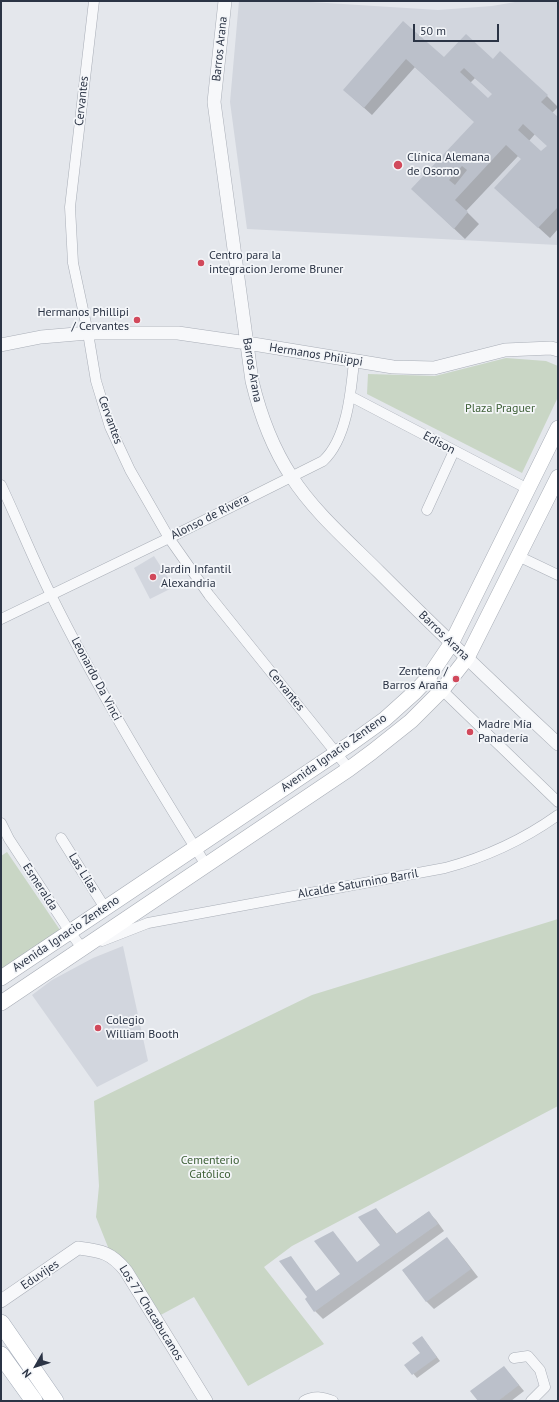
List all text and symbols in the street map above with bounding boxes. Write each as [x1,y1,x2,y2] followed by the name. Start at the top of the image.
[209,16,231,82] street label: Barros Arana
[415,16,501,42] scale bar
[420,23,446,38] text: 50 m
[72,75,92,127] street label: Cervantes
[407,151,490,179] place label: Clínica Alemana de Osorno
[392,159,404,171] marker: Clínica Alemana de Osorno
[209,249,343,277] place label: Centro para la integracion Jerome Bruner
[196,258,206,268] marker: Centro para la integracion Jerome Bruner
[37,306,129,334] place label: Hermanos Phillipi / Cervantes
[132,315,142,325] marker: Hermanos Phillipi / Cervantes
[239,337,265,403] street label: Barros Arana
[268,340,364,370] street label: Hermanos Philippi
[95,394,125,446] street label: Cervantes
[465,402,535,416] park label: Plaza Praguer
[421,429,457,457] street label: Edison
[168,491,252,543] street label: Alonso de Rivera
[161,563,231,591] place label: Jardin Infantil Alexandria
[148,572,158,582] marker: Jardin Infantil Alexandria
[415,608,473,664] street label: Barros Arana
[68,635,124,723] street label: Leonardo Da Vinci
[383,665,448,693] place label: Zenteno / Barros Araña
[265,666,307,714] street label: Cervantes
[451,674,461,684] marker: Zenteno / Barros Araña
[278,711,390,795] street label: Avenida Ignacio Zenteno
[478,718,532,746] place label: Madre Mía Panadería
[465,727,475,737] marker: Madre Mía Panadería
[65,850,101,896] street label: Las Lilas
[19,861,61,913] street label: Esmeralda
[297,866,419,902] street label: Alcalde Saturnino Barril
[10,893,122,975] street label: Avenida Ignacio Zenteno
[106,1014,179,1042] place label: Colegio William Booth
[93,1023,103,1033] marker: Colegio William Booth
[181,1154,239,1182] park label: Cementerio Católico
[18,1257,62,1293] street label: Eduvijes
[116,1263,186,1363] street label: Los 77 Chacabucanos
[16,1346,56,1386] north arrow
[19,1366,34,1381] text: N

